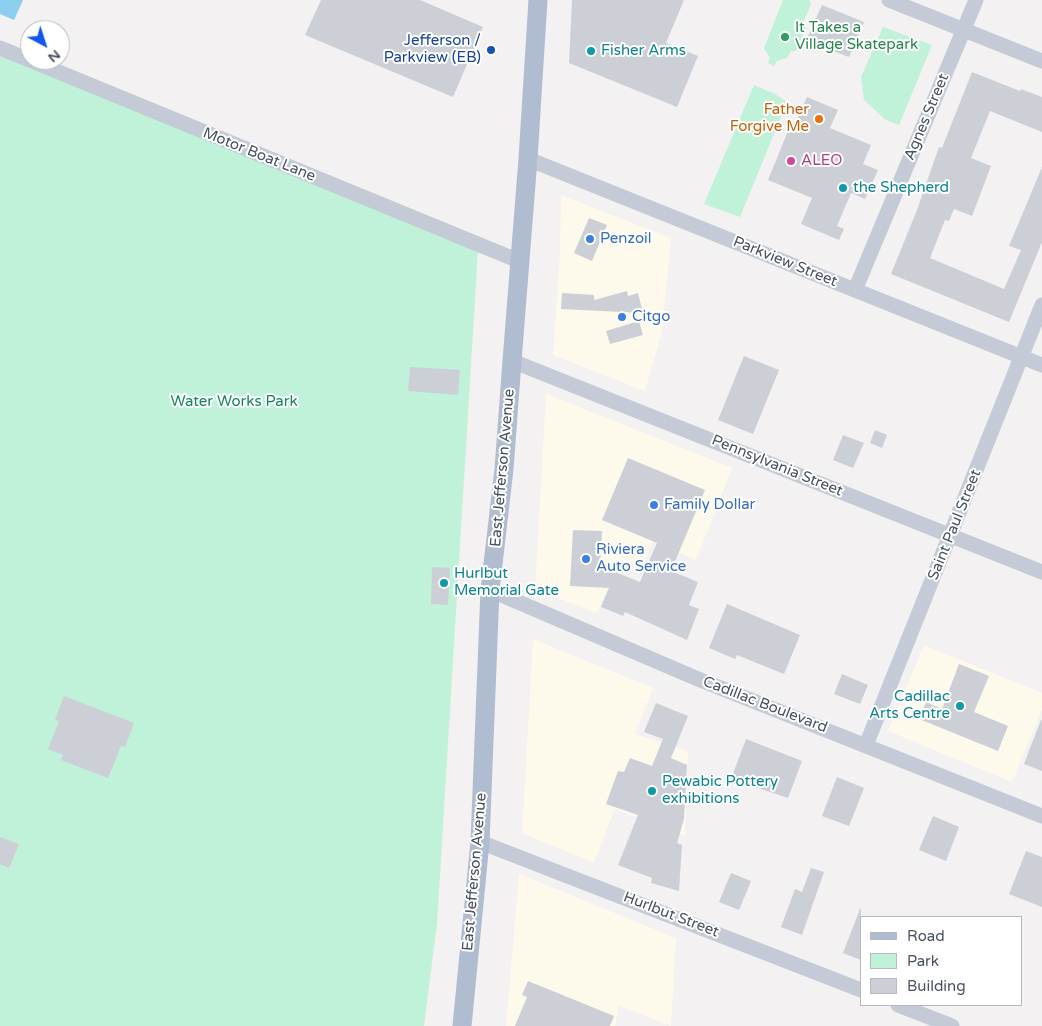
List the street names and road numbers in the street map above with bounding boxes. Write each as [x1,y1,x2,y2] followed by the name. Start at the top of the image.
[901,71,953,163] street label: Agnes Street
[200,124,318,186] street label: Motor Boat Lane
[730,233,840,291] street label: Parkview Street
[487,388,519,548] street label: East Jefferson Avenue
[709,431,845,501] street label: Pennsylvania Street
[925,467,985,583] street label: Saint Paul Street
[700,673,830,737] street label: Cadillac Boulevard
[459,792,491,952] street label: East Jefferson Avenue
[621,889,721,941] street label: Hurlbut Street

